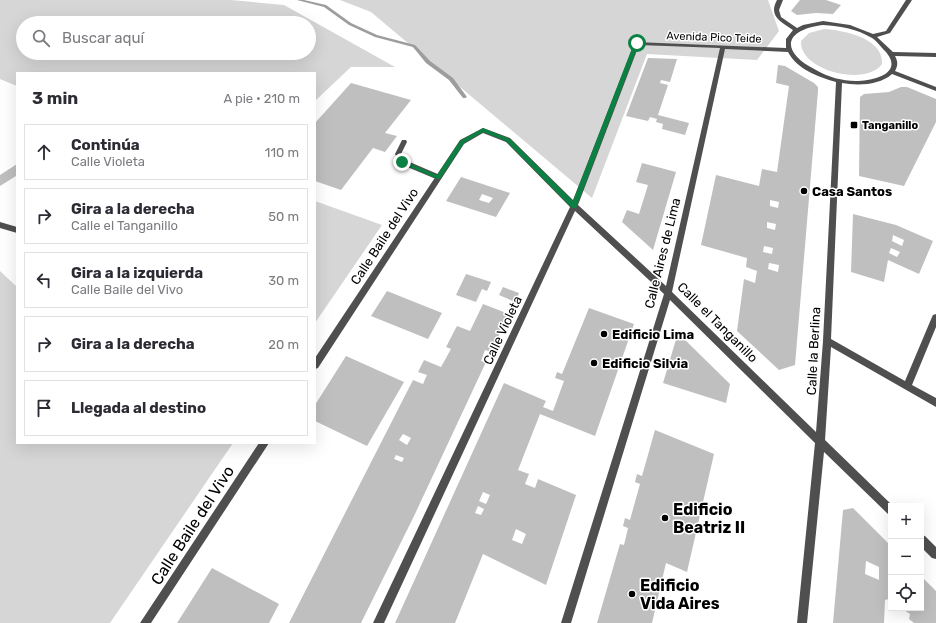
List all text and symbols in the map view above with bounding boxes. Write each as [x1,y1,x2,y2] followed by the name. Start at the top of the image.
[16,16,316,60] search box
[30,27,52,49] icon: search
[62,29,144,47] text: Buscar aquí
[666,29,762,46] street label: Avenida Pico Teide
[628,34,646,52] route start
[32,88,78,108] text: 3 min
[223,91,300,106] text: A pie · 210 m
[862,119,918,132] place label: Tanganillo
[849,120,859,130] marker: Tanganillo
[71,136,140,154] text: Continúa
[33,141,55,163] icon: ahead
[265,145,299,160] text: 110 m
[393,153,411,171] route end
[71,154,145,169] text: Calle Violeta
[812,184,892,199] place label: Casa Santos
[348,185,421,287] street label: Calle Baile del Vivo
[799,186,809,196] marker: Casa Santos
[641,196,683,310] street label: Calle Aires de Lima
[71,200,195,218] text: Gira a la derecha
[33,205,55,227] icon: right
[268,209,299,224] text: 50 m
[71,218,178,233] text: Calle el Tanganillo
[71,264,203,282] text: Gira a la izquierda
[33,269,55,291] icon: left
[268,273,299,288] text: 30 m
[674,279,761,366] street label: Calle el Tanganillo
[71,282,183,297] text: Calle Baile del Vivo
[480,294,525,367] street label: Calle Violeta
[804,306,823,396] street label: Calle la Berlina
[612,327,694,342] place label: Edificio Lima
[599,329,609,339] marker: Edificio Lima
[33,333,55,355] icon: right
[71,335,195,353] text: Gira a la derecha
[268,337,299,352] text: 20 m
[602,356,688,371] place label: Edificio Silvia
[589,358,599,368] marker: Edificio Silvia
[33,397,55,419] icon: arrive
[71,399,206,417] text: Llegada al destino
[147,462,238,588] street label: Calle Baile del Vivo
[673,500,745,537] place label: Edificio Beatriz II
[888,503,924,611] map controls
[888,503,924,539] button: +
[660,513,670,523] marker: Edificio Beatriz II
[888,539,924,575] button: −
[888,575,924,611] button: locate
[640,576,720,613] place label: Edificio Vida Aires
[627,589,637,599] marker: Edificio Vida Aires

